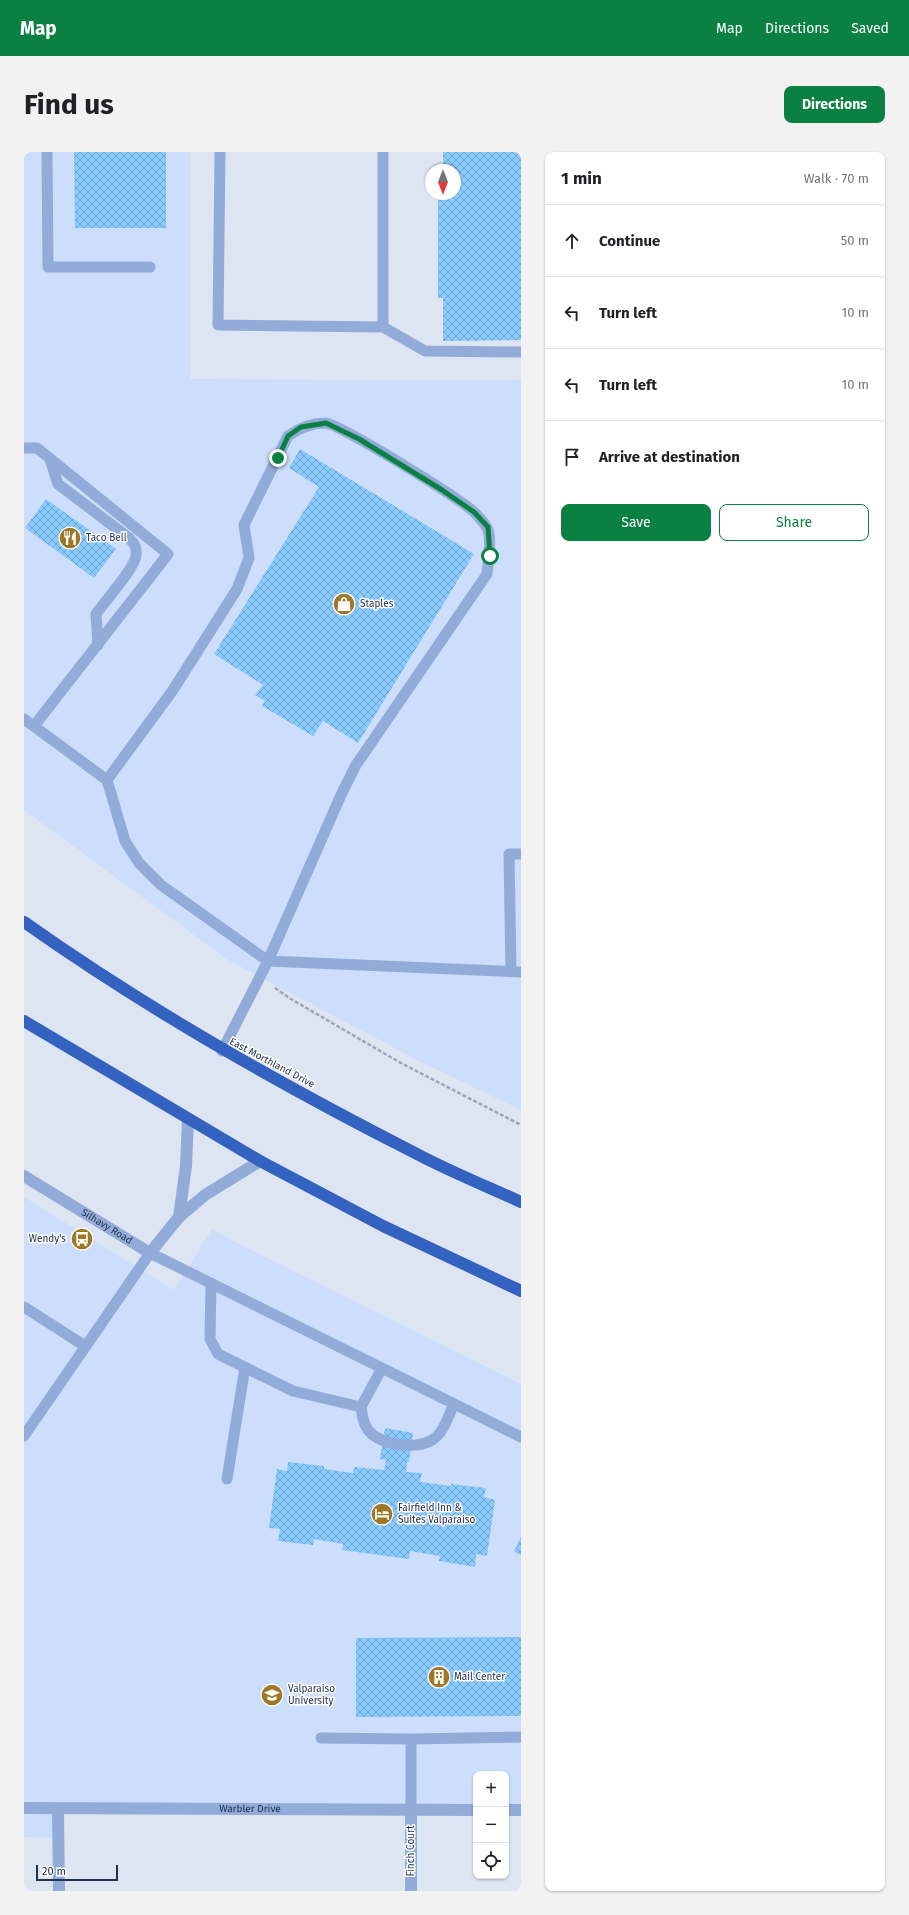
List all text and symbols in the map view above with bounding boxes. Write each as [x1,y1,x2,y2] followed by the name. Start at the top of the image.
[20,17,57,40] text: Map
[716,20,743,37] text: Map
[765,20,829,37] text: Directions
[851,20,889,37] text: Saved
[784,86,885,123] button: Directions
[24,88,114,121] text: Find us
[425,164,461,200] north arrow
[561,168,602,189] text: 1 min
[804,171,869,186] text: Walk · 70 m
[561,230,583,252] icon: ahead
[599,232,660,250] text: Continue
[841,233,869,248] text: 50 m
[561,302,583,324] icon: left
[599,304,657,322] text: Turn left
[842,305,869,320] text: 10 m
[561,374,583,396] icon: left
[599,376,657,394] text: Turn left
[842,377,869,392] text: 10 m
[561,446,583,468] icon: arrive
[599,448,740,466] text: Arrive at destination
[269,449,287,467] route end
[561,504,711,541] button: Save
[719,504,869,541] button: Share
[57,525,83,551] restaurant icon: Taco Bell
[86,532,127,544] place label: Taco Bell
[481,547,499,565] route start
[331,591,357,617] shop icon: Staples
[360,598,394,610] place label: Staples
[227,1035,317,1091] street label: East Morthland Drive
[79,1206,135,1247] street label: Silhavy Road
[69,1226,95,1252] bus stop icon: Wendy's
[29,1233,66,1245] place label: Wendy's
[369,1501,395,1527] hotel icon: Fairfield Inn & Suites Valparaiso
[398,1502,475,1526] place label: Fairfield Inn & Suites Valparaiso
[426,1664,452,1690] building icon: Mail Center
[454,1671,505,1683] place label: Mail Center
[259,1682,285,1708] school or university icon: Valparaiso University
[288,1683,335,1707] place label: Valparaiso University
[473,1771,509,1879] map controls
[473,1771,509,1807] button: +
[219,1803,281,1815] street label: Warbler Drive
[473,1807,509,1843] button: −
[405,1825,417,1877] street label: Finch Court
[473,1843,509,1879] button: locate
[36,1863,118,1882] scale bar
[42,1865,66,1878] text: 20 m

